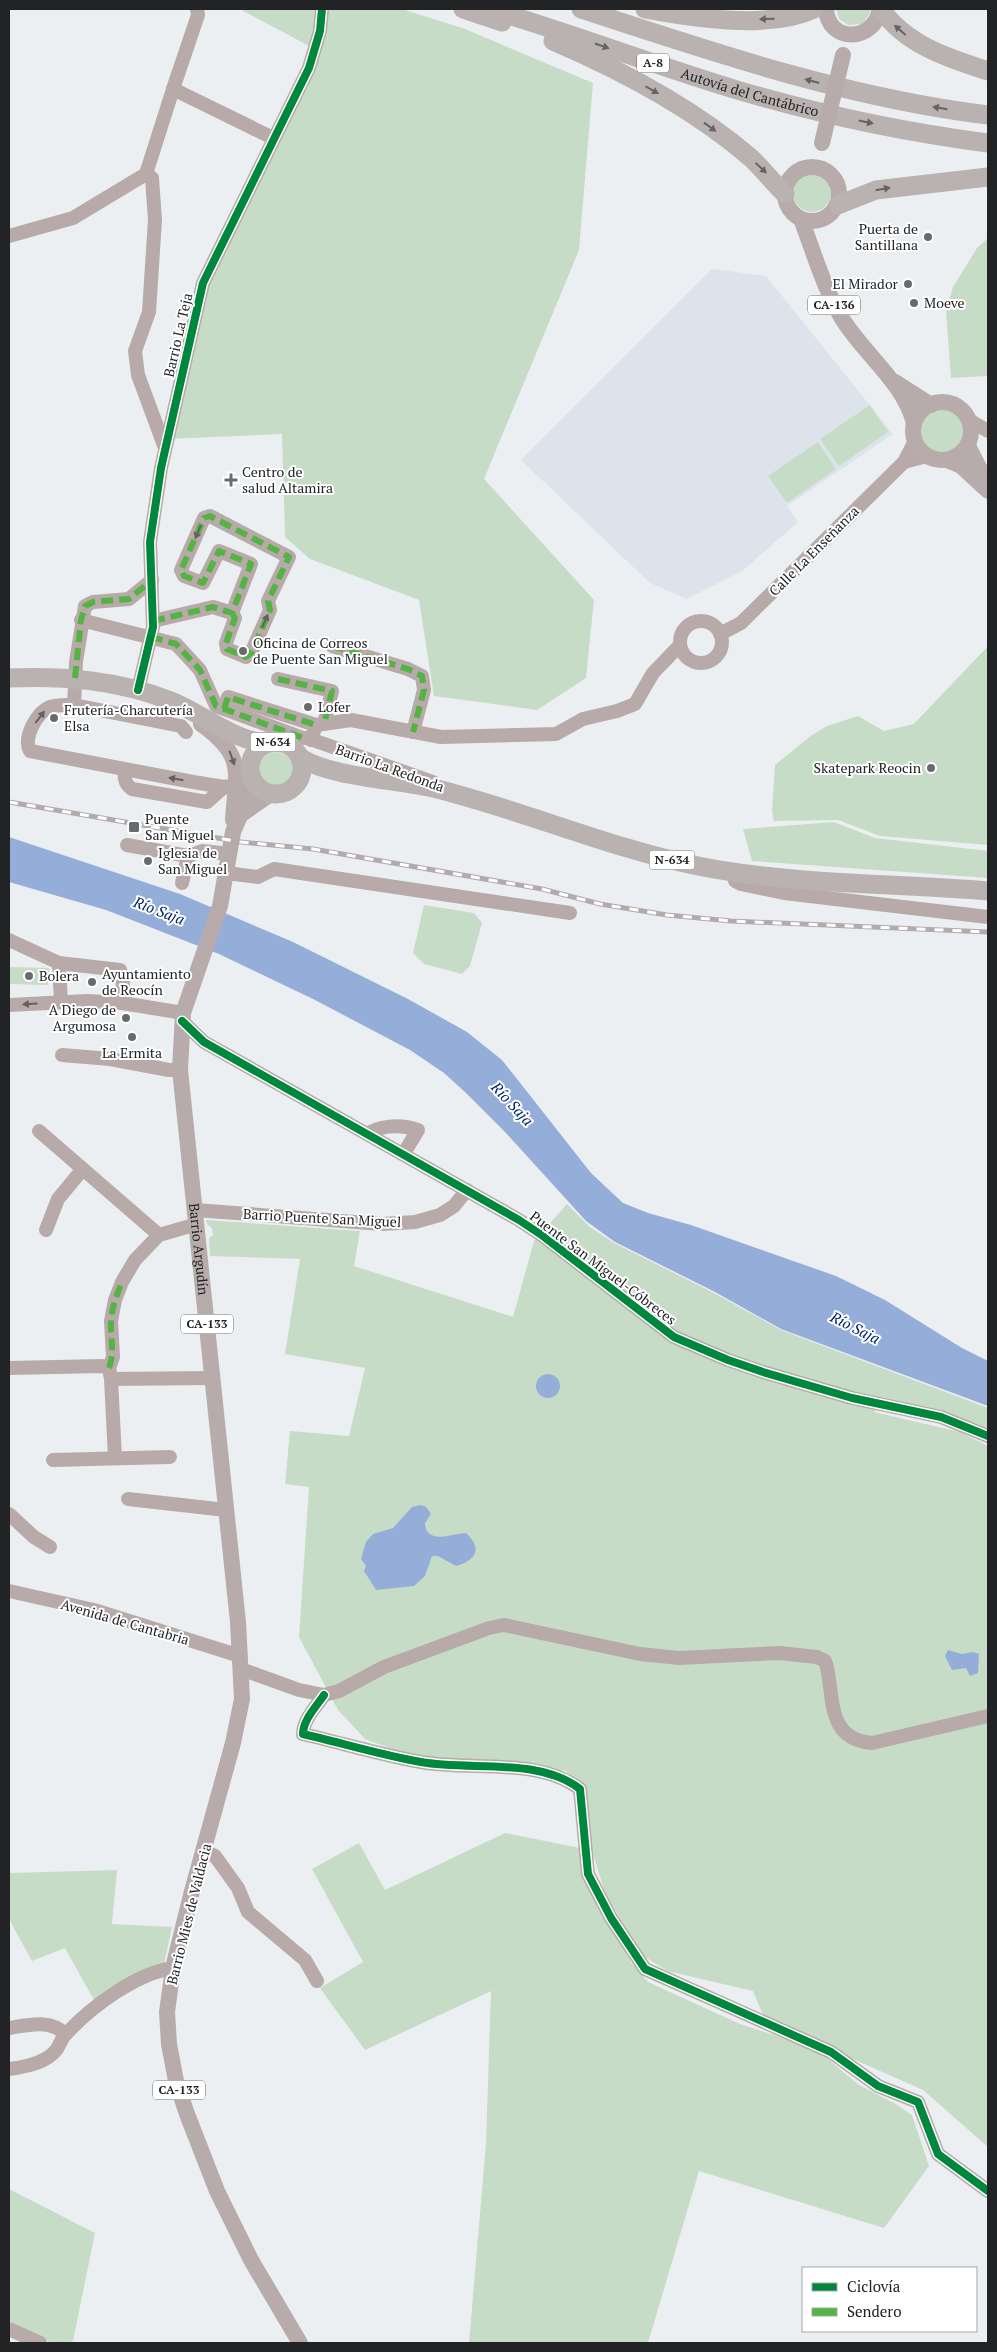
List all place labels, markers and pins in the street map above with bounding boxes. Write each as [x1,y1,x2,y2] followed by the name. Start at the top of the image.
[855,219,918,254] place label: Puerta de Santillana
[922,231,934,243] marker: Puerta de Santillana
[833,274,899,293] place label: El Mirador
[902,278,914,290] marker: El Mirador
[924,293,965,312] place label: Moeve
[908,297,920,309] marker: Moeve
[242,462,333,497] place label: Centro de salud Altamira
[224,473,238,487] marker: Centro de salud Altamira
[253,633,388,668] place label: Oficina de Correos de Puente San Miguel
[237,645,249,657] marker: Oficina de Correos de Puente San Miguel
[318,697,351,716] place label: Lofer
[64,700,193,735] place label: Frutería-Charcutería Elsa
[302,701,314,713] marker: Lofer
[48,712,60,724] marker: Frutería-Charcutería Elsa
[813,758,922,777] place label: Skatepark Reocin
[925,762,937,774] marker: Skatepark Reocin
[145,809,214,844] place label: Puente San Miguel
[127,820,141,834] marker: Puente San Miguel
[158,843,227,878] place label: Iglesia de San Miguel
[142,855,154,867] marker: Iglesia de San Miguel
[102,964,191,999] place label: Ayuntamiento de Reocín
[39,966,79,985] place label: Bolera
[23,970,35,982] marker: Bolera
[86,976,98,988] marker: Ayuntamiento de Reocín
[49,1000,116,1035] place label: A Diego de Argumosa
[120,1012,132,1024] marker: A Diego de Argumosa
[126,1031,138,1043] marker: La Ermita
[102,1043,162,1062] place label: La Ermita

